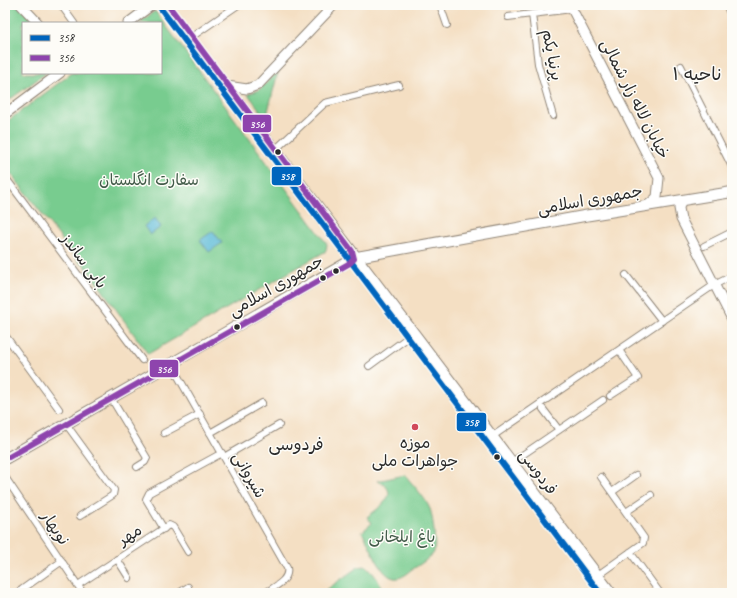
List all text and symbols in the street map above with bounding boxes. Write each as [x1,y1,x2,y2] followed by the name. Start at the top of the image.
[22,22,162,74] legend
[535,28,567,83] street label: پرنیا یکم
[58,30,76,46] text: 358
[596,36,674,162] street label: خیابان لاله زار شمالی
[58,50,75,66] text: 356
[673,63,721,85] district label: ناحیه ۱
[242,114,272,133] line badge: 356
[250,117,265,131] text: 356
[273,147,283,157] unlabelled marker
[271,166,302,186] line badge: 358
[280,169,296,183] text: 358
[99,170,199,190] park label: سفارت انگلستان
[536,181,644,219] street label: جمهوری اسلامی
[55,228,111,293] street label: بابی ساندز
[225,251,327,321] street label: جمهوری اسلامی
[331,266,341,276] unlabelled marker
[318,273,328,283] unlabelled marker
[232,322,242,332] unlabelled marker
[149,359,179,378] line badge: 356
[157,362,172,376] text: 356
[456,412,487,432] line badge: 358
[464,415,480,429] text: 358
[410,422,420,432] marker: موزه جواهرات ملی
[372,433,458,471] place label: موزه جواهرات ملی
[268,434,324,455] district label: فردوسی
[514,445,562,499] street label: فردوسی
[228,448,270,502] street label: شیروانی
[492,452,502,462] unlabelled marker
[36,506,74,549] street label: نوبهار
[113,520,146,551] street label: مهر
[369,527,435,548] park label: باغ ایلخانی

